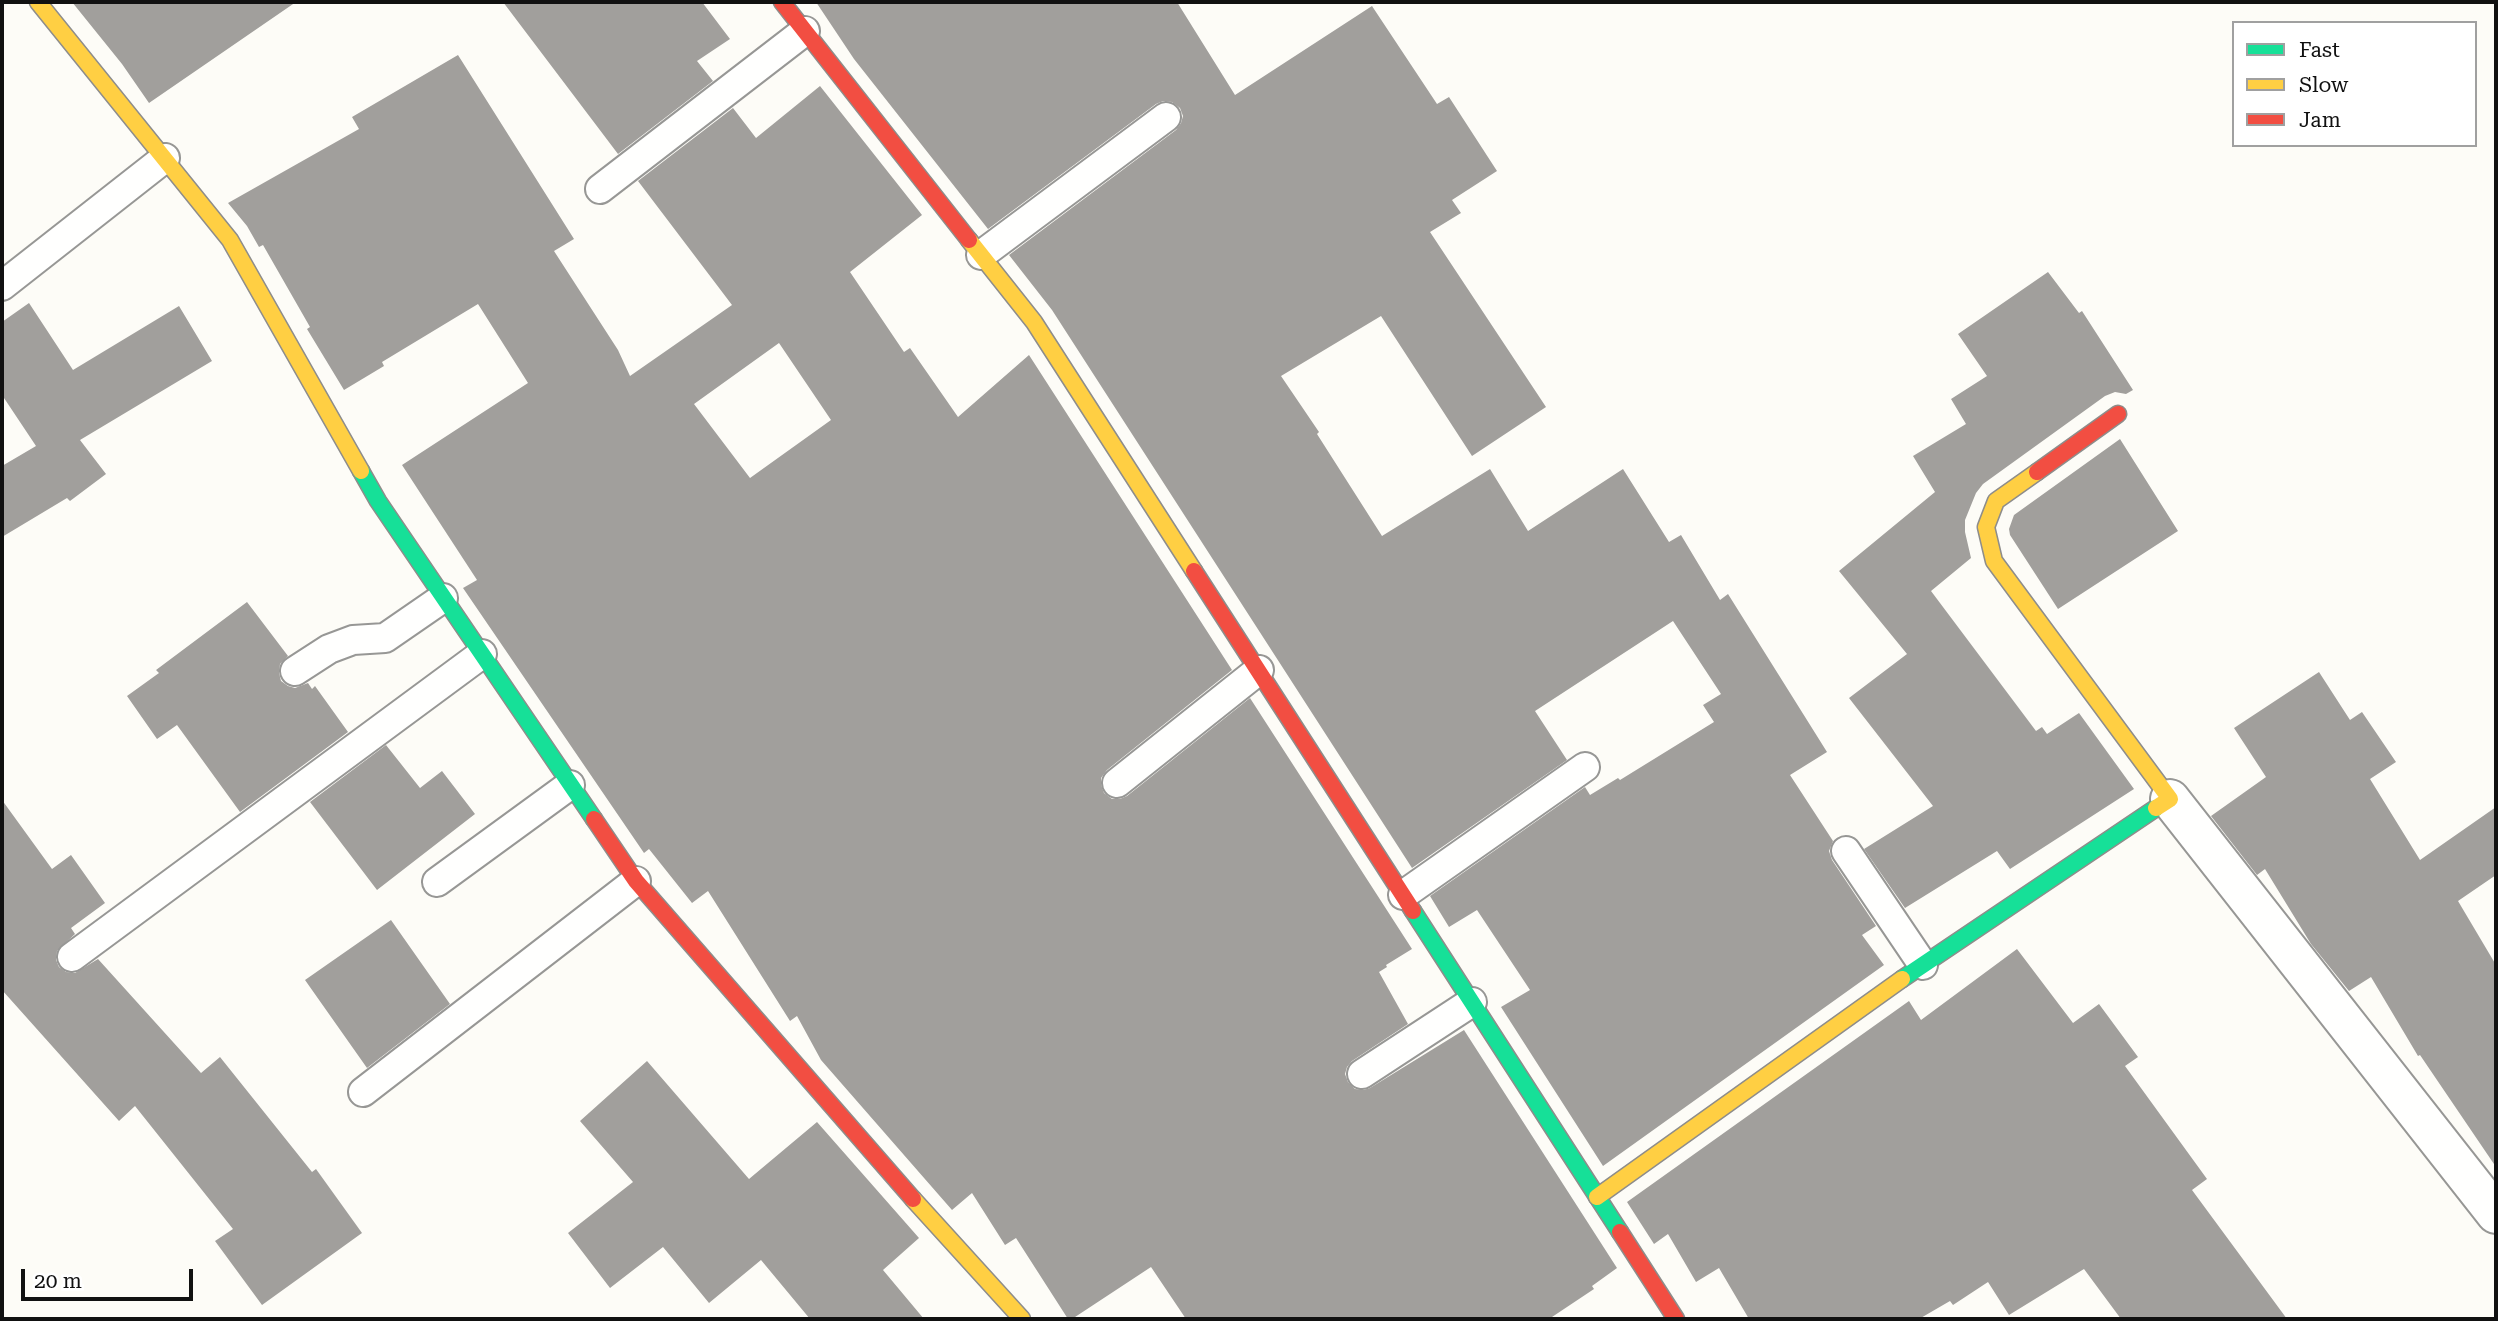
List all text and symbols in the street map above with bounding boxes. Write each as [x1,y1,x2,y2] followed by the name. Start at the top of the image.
[2232,21,2477,147] legend
[2299,38,2340,62] text: Fast
[2299,73,2348,97] text: Slow
[2299,108,2341,132] text: Jam
[24,1254,196,1298] scale bar
[34,1269,82,1293] text: 20 m

